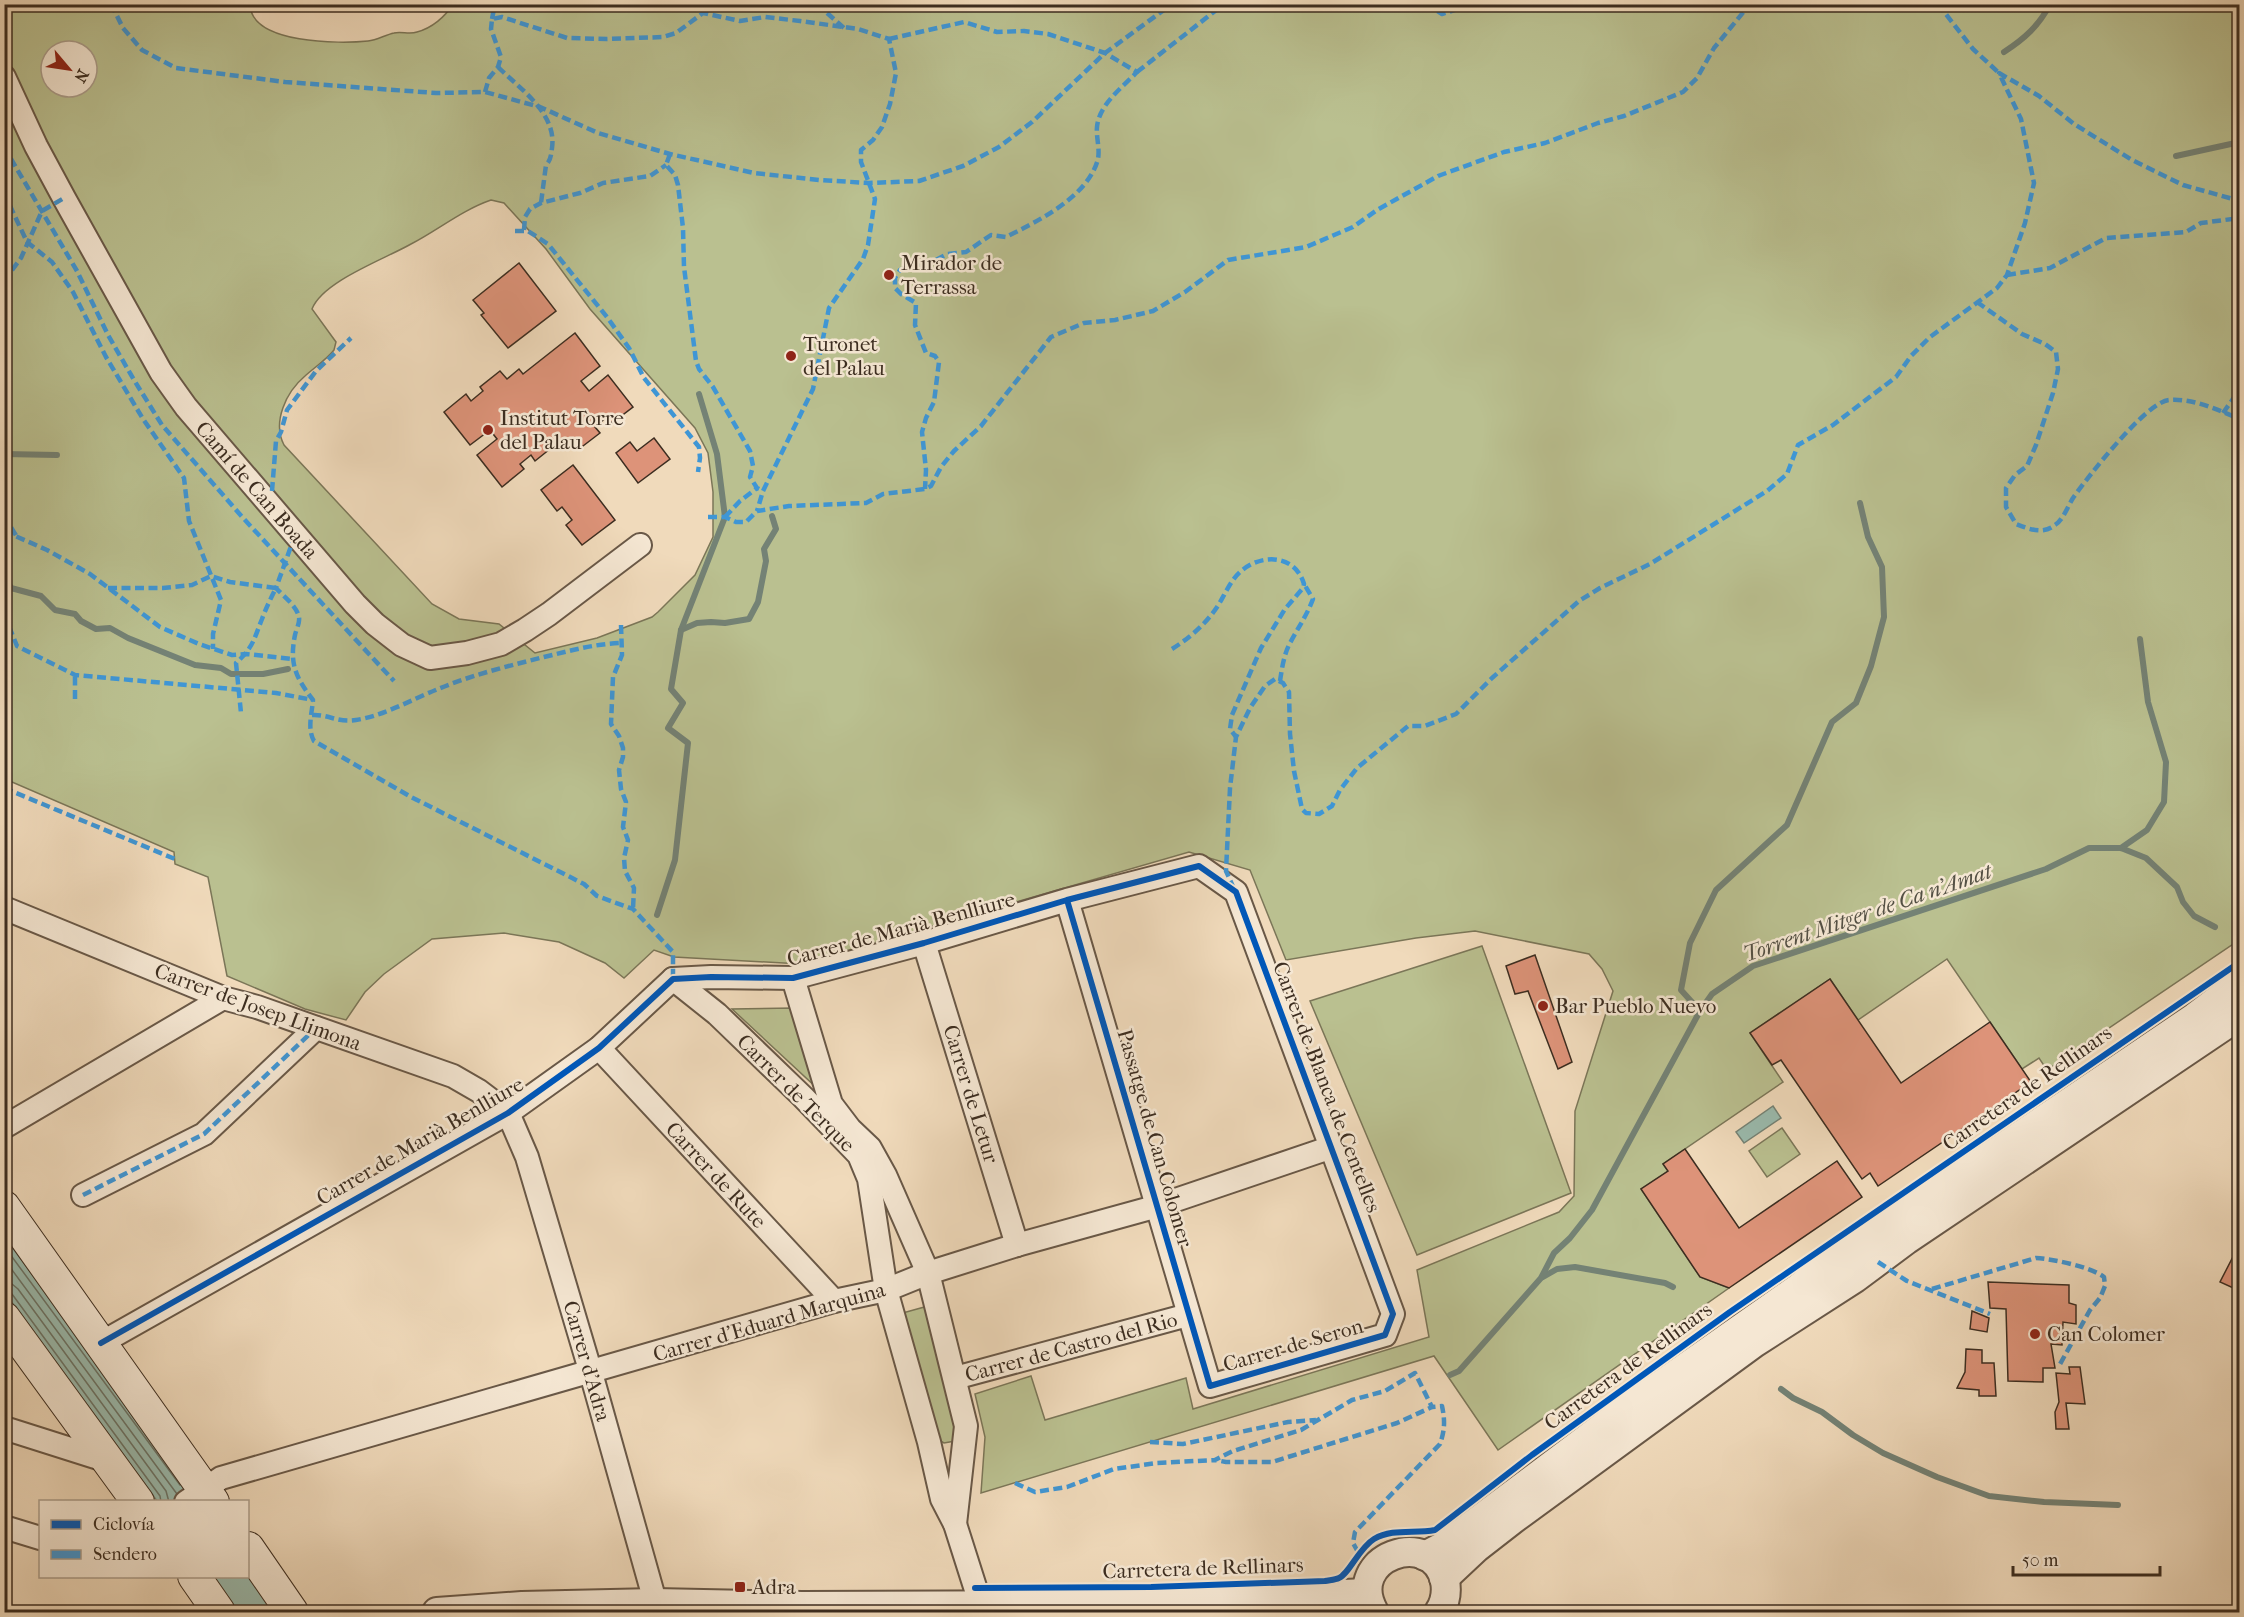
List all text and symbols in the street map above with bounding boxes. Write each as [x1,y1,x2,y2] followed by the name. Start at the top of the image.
[39,39,99,99] north arrow
[70,66,93,87] text: N
[901,251,1002,299] place label: Mirador de Terrassa
[882,268,896,282] marker: Mirador de Terrassa
[803,332,885,380] place label: Turonet del Palau
[784,349,798,363] marker: Turonet del Palau
[500,406,624,454] place label: Institut Torre del Palau
[191,416,323,564] street label: Camí de Can Boada
[481,423,495,437] marker: Institut Torre del Palau
[1740,858,1996,968] water label: Torrent Mitger de Ca n'Amat
[784,887,1018,971] street label: Carrer de Marià Benlliure
[151,958,365,1056] street label: Carrer de Josep Llimona
[1268,958,1386,1216] street label: Carrer de Blanca de Centelles
[1555,994,1717,1018] place label: Bar Pueblo Nuevo
[1536,999,1550,1013] marker: Bar Pueblo Nuevo
[1938,1020,2116,1155] street label: Carretera de Rellinars
[939,1022,1003,1166] street label: Carrer de Letur
[1112,1026,1198,1250] street label: Passatge de Can Colomer
[732,1029,860,1157] street label: Carrer de Terque
[312,1072,528,1210] street label: Carrer de Marià Benlliure
[661,1117,771,1233] street label: Carrer de Rute
[650,1277,888,1367] street label: Carrer d'Eduard Marquina
[1540,1297,1717,1435] street label: Carretera de Rellinars
[558,1298,616,1424] street label: Carrer d'Adra
[962,1307,1180,1387] street label: Carrer de Castro del Rio
[1220,1314,1366,1376] street label: Carrer de Seron
[2047,1322,2165,1346] place label: Can Colomer
[2028,1327,2042,1341] marker: Can Colomer
[39,1500,249,1578] legend
[93,1514,155,1535] text: Ciclovía
[2013,1539,2160,1577] scale bar
[93,1544,157,1565] text: Sendero
[2022,1550,2059,1571] text: 50 m
[1102,1552,1304,1584] street label: Carretera de Rellinars
[751,1575,796,1599] place label: Adra
[733,1580,747,1594] marker: Adra

